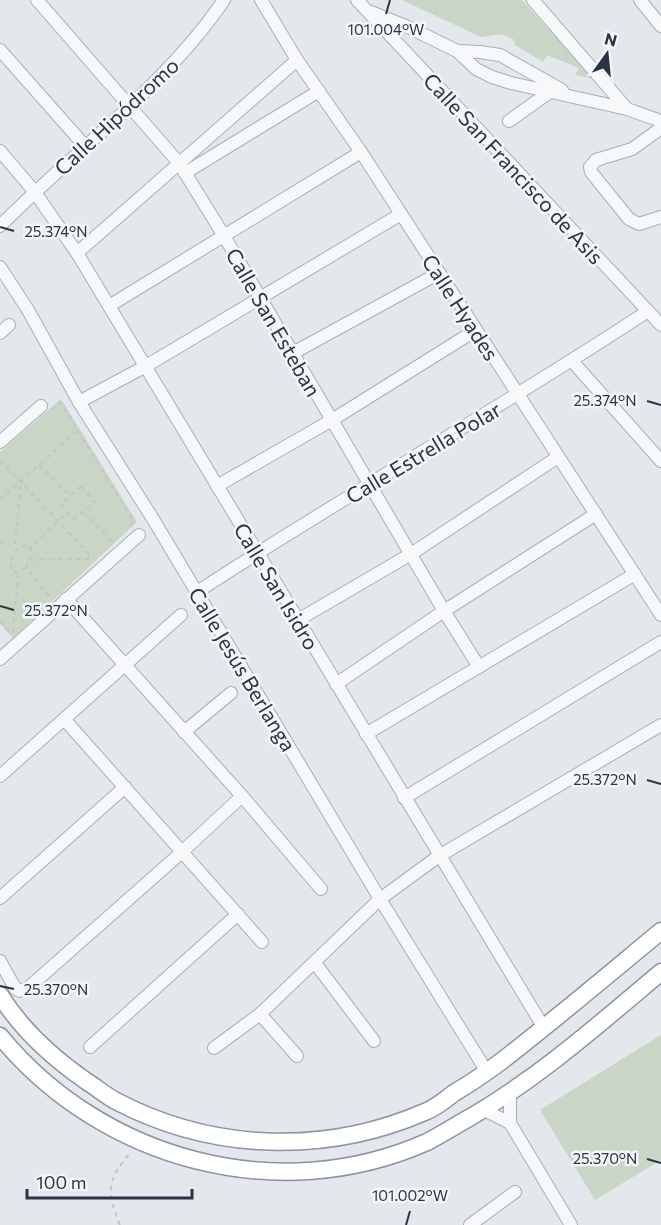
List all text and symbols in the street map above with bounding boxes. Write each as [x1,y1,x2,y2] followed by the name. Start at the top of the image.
[348,20,424,38] text: 101.004°W
[577,24,637,84] north arrow
[603,28,619,50] text: N
[49,52,183,180] street label: Calle Hipódromo
[419,67,609,269] street label: Calle San Francisco de Asis
[24,222,88,240] text: 25.374°N
[221,243,327,401] street label: Calle San Esteban
[417,249,505,365] street label: Calle Hyades
[573,391,637,409] text: 25.374°N
[341,396,505,508] street label: Calle Estrella Polar
[229,518,325,654] street label: Calle San Isidro
[184,583,302,755] street label: Calle Jesús Berlanga
[24,601,88,619] text: 25.372°N
[573,770,637,788] text: 25.372°N
[24,980,88,998] text: 25.370°N
[573,1149,637,1167] text: 25.370°N
[27,1162,192,1200] scale bar
[36,1171,86,1193] text: 100 m
[372,1186,448,1204] text: 101.002°W

